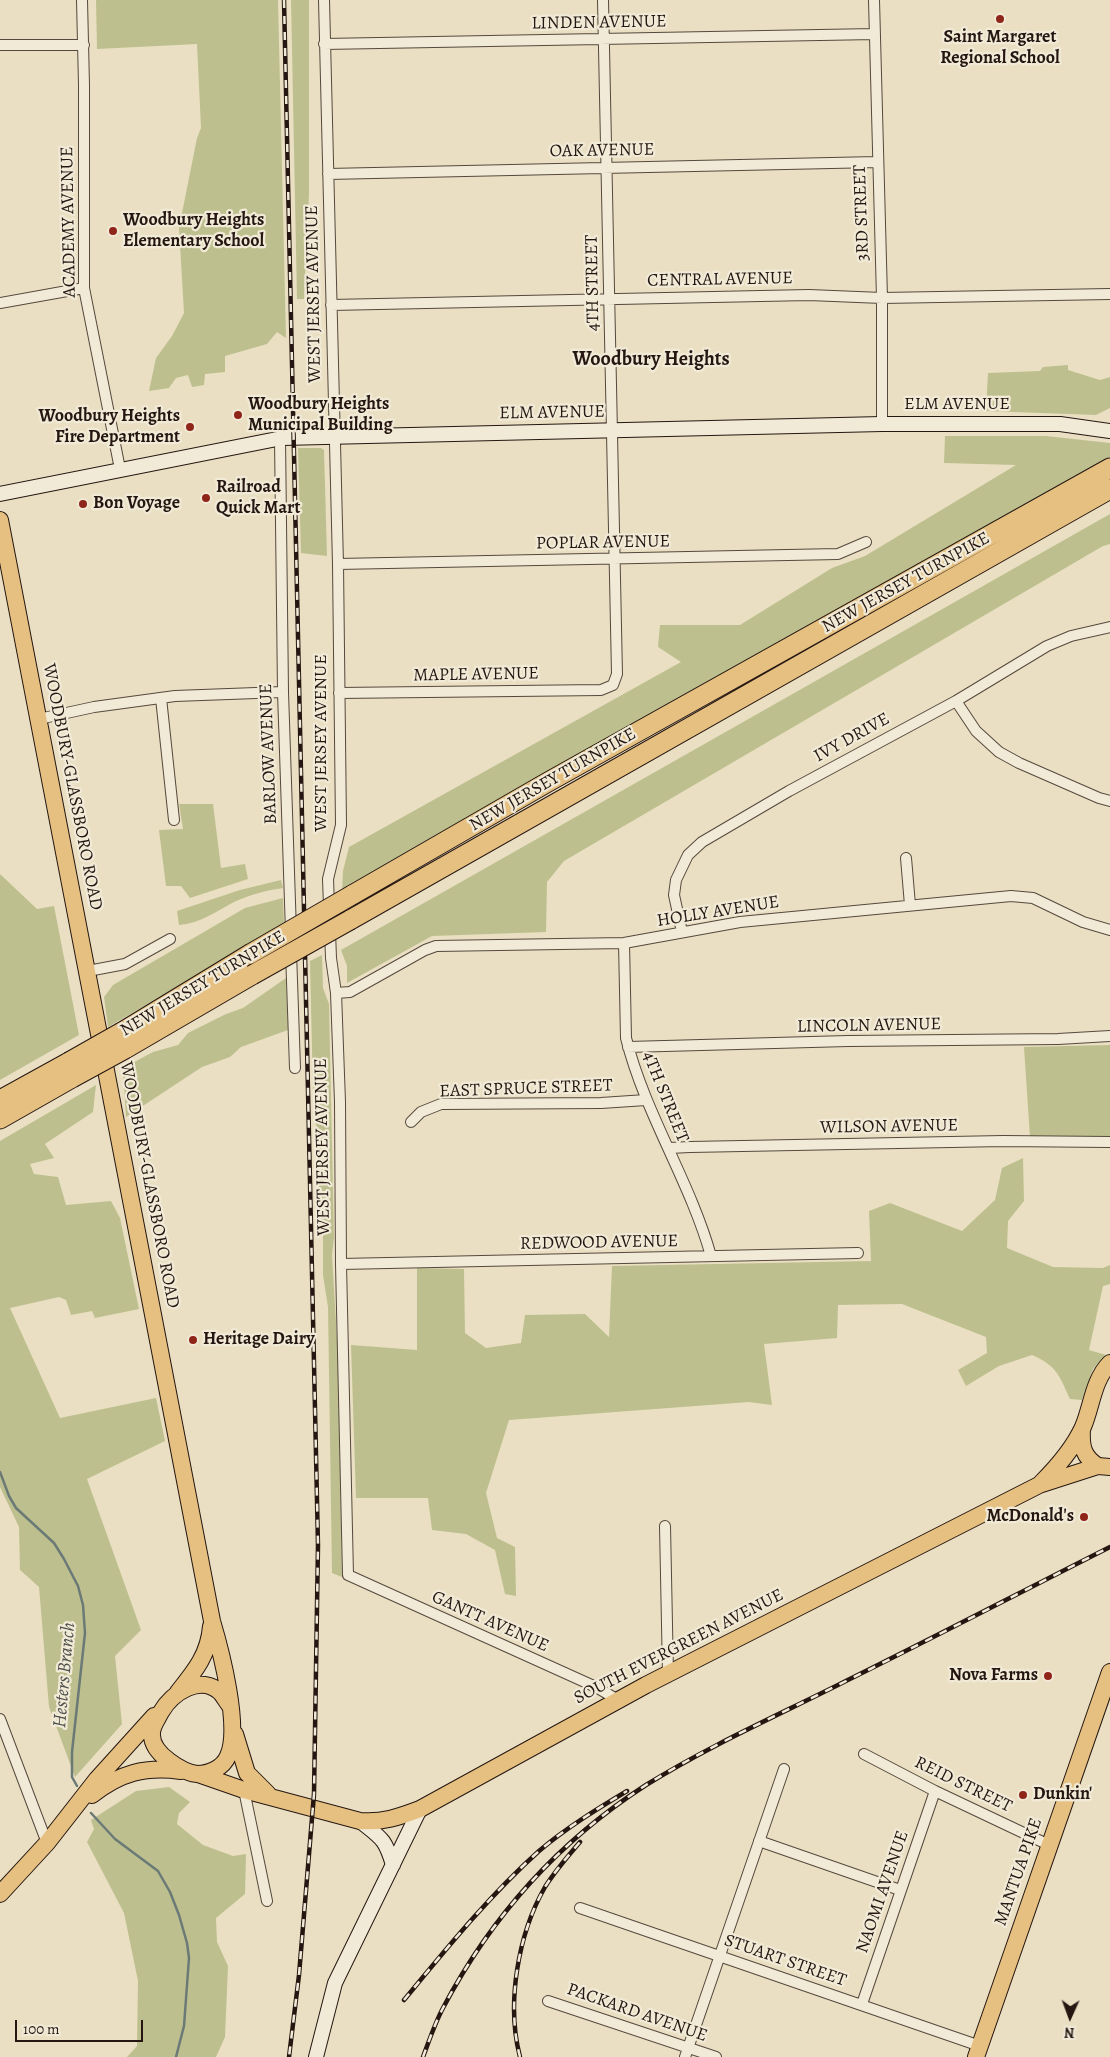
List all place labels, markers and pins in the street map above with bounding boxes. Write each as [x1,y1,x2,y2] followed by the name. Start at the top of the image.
[994,13,1006,25] marker: Saint Margaret Regional School
[940,27,1060,70] place label: Saint Margaret Regional School
[123,210,264,252] place label: Woodbury Heights Elementary School
[107,225,119,237] marker: Woodbury Heights Elementary School
[248,394,393,436] place label: Woodbury Heights Municipal Building
[39,406,180,448] place label: Woodbury Heights Fire Department
[232,409,244,421] marker: Woodbury Heights Municipal Building
[184,421,196,433] marker: Woodbury Heights Fire Department
[216,477,300,520] place label: Railroad Quick Mart
[200,492,212,504] marker: Railroad Quick Mart
[93,493,180,515] place label: Bon Voyage
[77,498,89,510] marker: Bon Voyage
[203,1329,315,1351] place label: Heritage Dairy
[187,1334,199,1346] marker: Heritage Dairy
[986,1506,1074,1528] place label: McDonald's
[1078,1511,1090,1523] marker: McDonald's
[949,1665,1038,1687] place label: Nova Farms
[1042,1670,1054,1682] marker: Nova Farms
[1033,1784,1092,1806] place label: Dunkin'
[1017,1789,1029,1801] marker: Dunkin'

